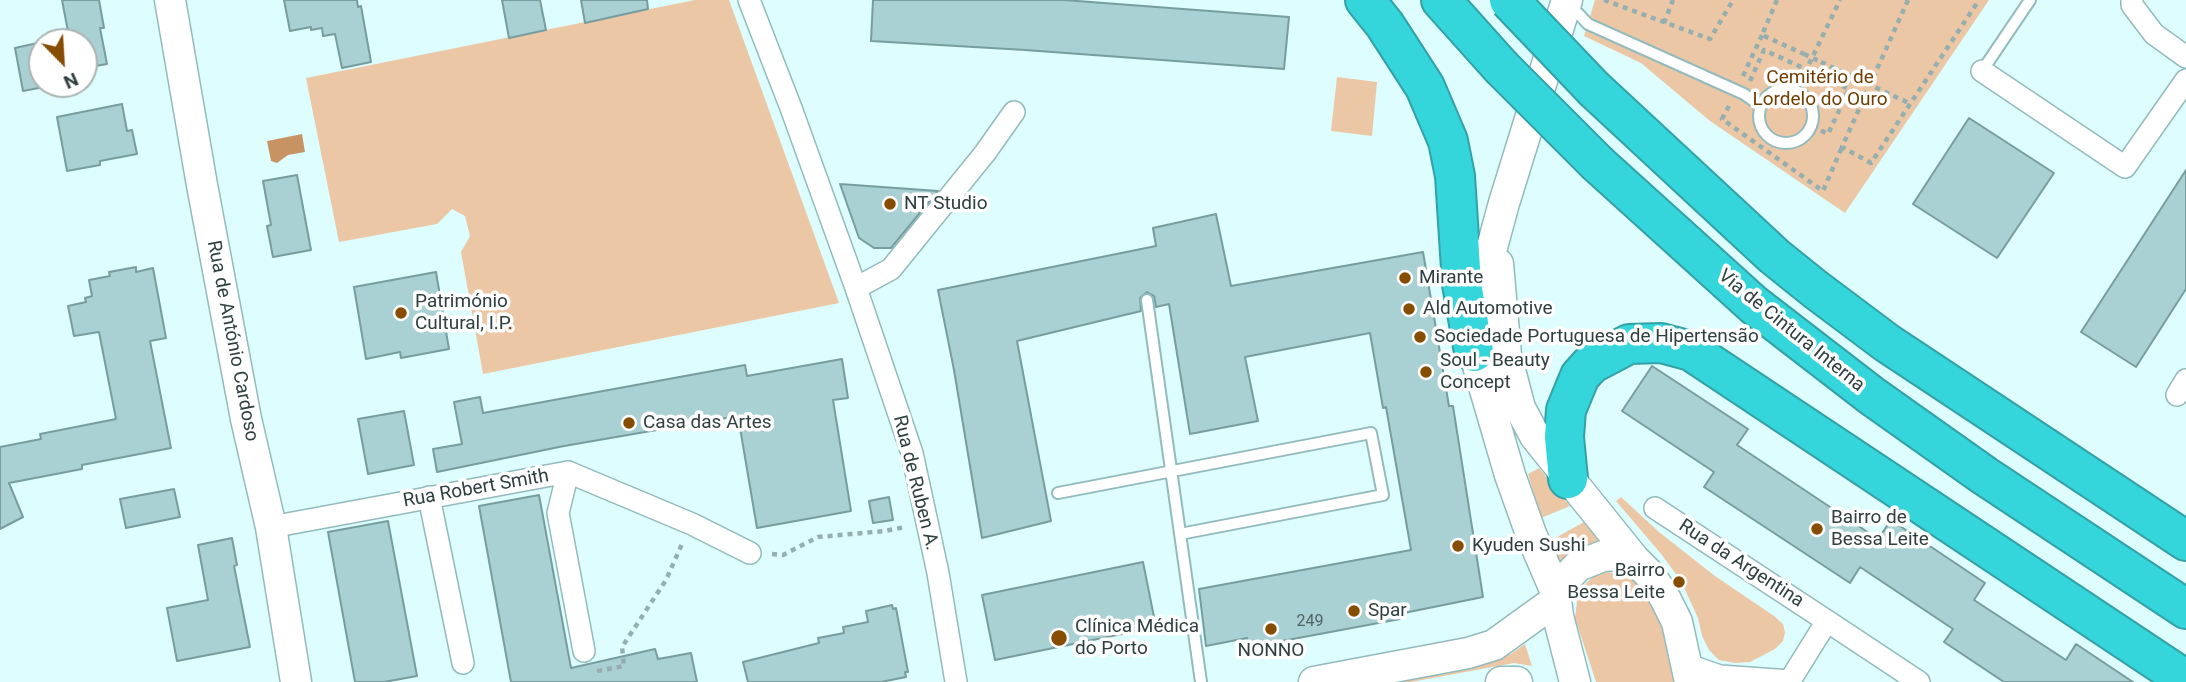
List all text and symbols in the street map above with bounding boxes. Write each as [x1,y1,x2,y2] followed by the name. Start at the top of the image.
[28,28,98,98] north arrow
[1752,67,1888,111] park label: Cemitério de Lordelo do Ouro
[60,68,82,94] text: N
[904,193,987,215] place label: NT Studio
[882,196,898,212] marker: NT Studio
[201,239,263,443] street label: Rua de António Cardoso
[1713,265,1869,397] street label: Via de Cintura Interna
[1419,267,1483,289] place label: Mirante
[1397,270,1413,286] marker: Mirante
[415,291,513,335] place label: Património Cultural, I.P.
[1423,298,1553,320] place label: Ald Automotive
[1401,301,1417,317] marker: Ald Automotive
[393,305,409,321] marker: Património Cultural, I.P.
[1434,326,1759,348] place label: Sociedade Portuguesa de Hipertensão
[1412,329,1428,345] marker: Sociedade Portuguesa de Hipertensão
[1440,350,1550,394] place label: Soul - Beauty Concept
[1418,364,1434,380] marker: Soul - Beauty Concept
[643,412,772,434] place label: Casa das Artes
[887,413,943,553] street label: Rua de Ruben A.
[621,415,637,431] marker: Casa das Artes
[401,465,551,513] street label: Rua Robert Smith
[1831,507,1929,551] place label: Bairro de Bessa Leite
[1674,515,1808,613] street label: Rua da Argentina
[1809,521,1825,537] marker: Bairro de Bessa Leite
[1472,535,1586,557] place label: Kyuden Sushi
[1450,538,1466,554] marker: Kyuden Sushi
[1567,560,1665,604] place label: Bairro Bessa Leite
[1671,574,1687,590] marker: Bairro Bessa Leite
[1368,600,1407,622] place label: Spar
[1346,603,1362,619] marker: Spar
[1297,612,1323,632] house number: 249
[1075,616,1199,660] place label: Clínica Médica do Porto
[1263,621,1279,637] marker: NONNO
[1049,628,1069,648] marker: Clínica Médica do Porto
[1238,640,1304,662] place label: NONNO

